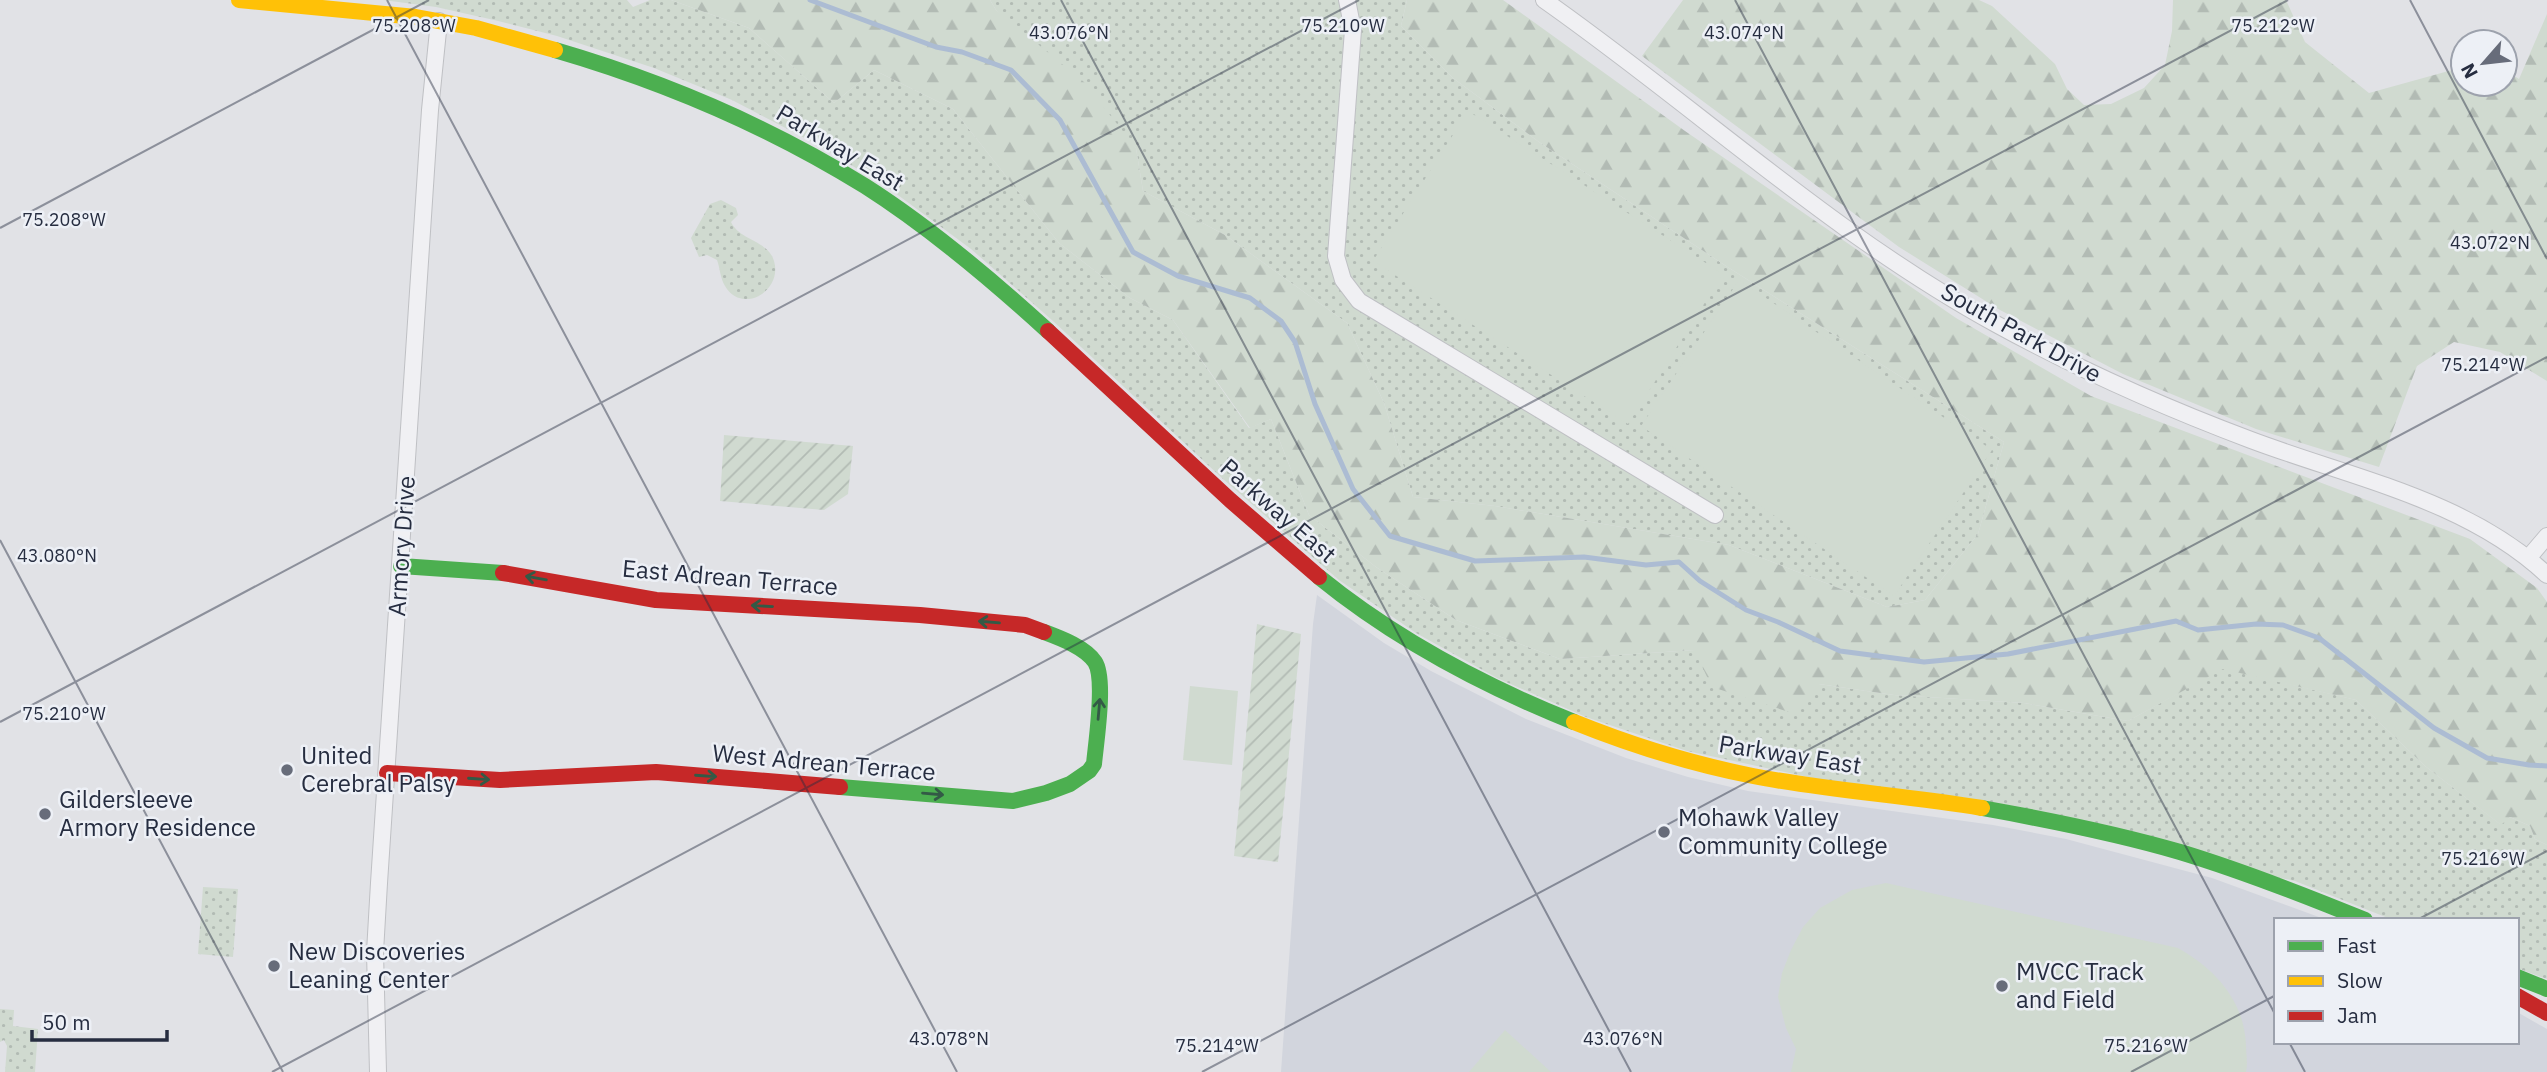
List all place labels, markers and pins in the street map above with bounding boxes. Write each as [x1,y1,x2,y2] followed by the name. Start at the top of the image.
[301,739,455,799] place label: United Cerebral Palsy
[279,762,295,778] marker: United Cerebral Palsy
[59,783,256,843] place label: Gildersleeve Armory Residence
[1678,801,1888,861] place label: Mohawk Valley Community College
[37,806,53,822] marker: Gildersleeve Armory Residence
[1656,824,1672,840] marker: Mohawk Valley Community College
[288,935,466,995] place label: New Discoveries Leaning Center
[2016,955,2144,1015] place label: MVCC Track and Field
[266,958,282,974] marker: New Discoveries Leaning Center
[1994,978,2010,994] marker: MVCC Track and Field

